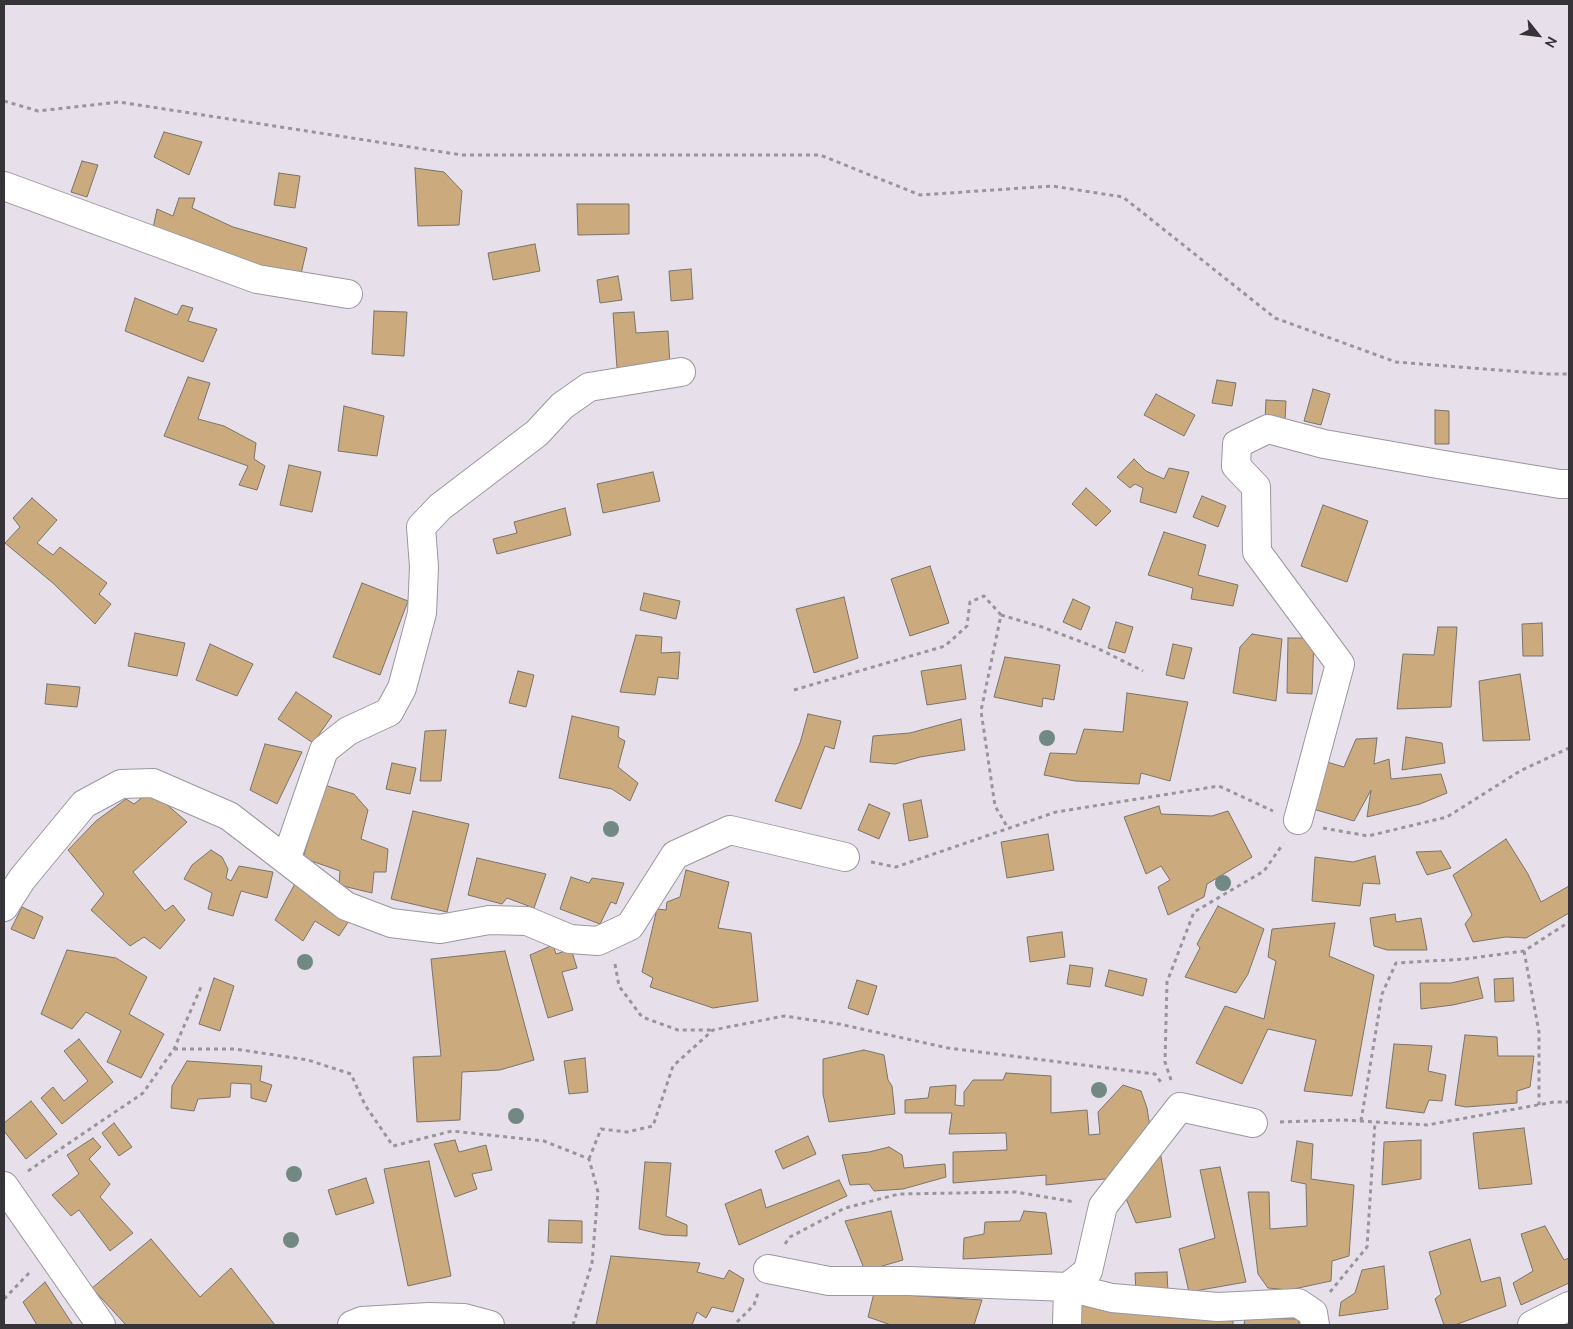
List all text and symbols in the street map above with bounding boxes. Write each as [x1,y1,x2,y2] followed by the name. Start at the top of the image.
[1513,10,1563,60] north arrow
[1542,34,1561,51] text: N

